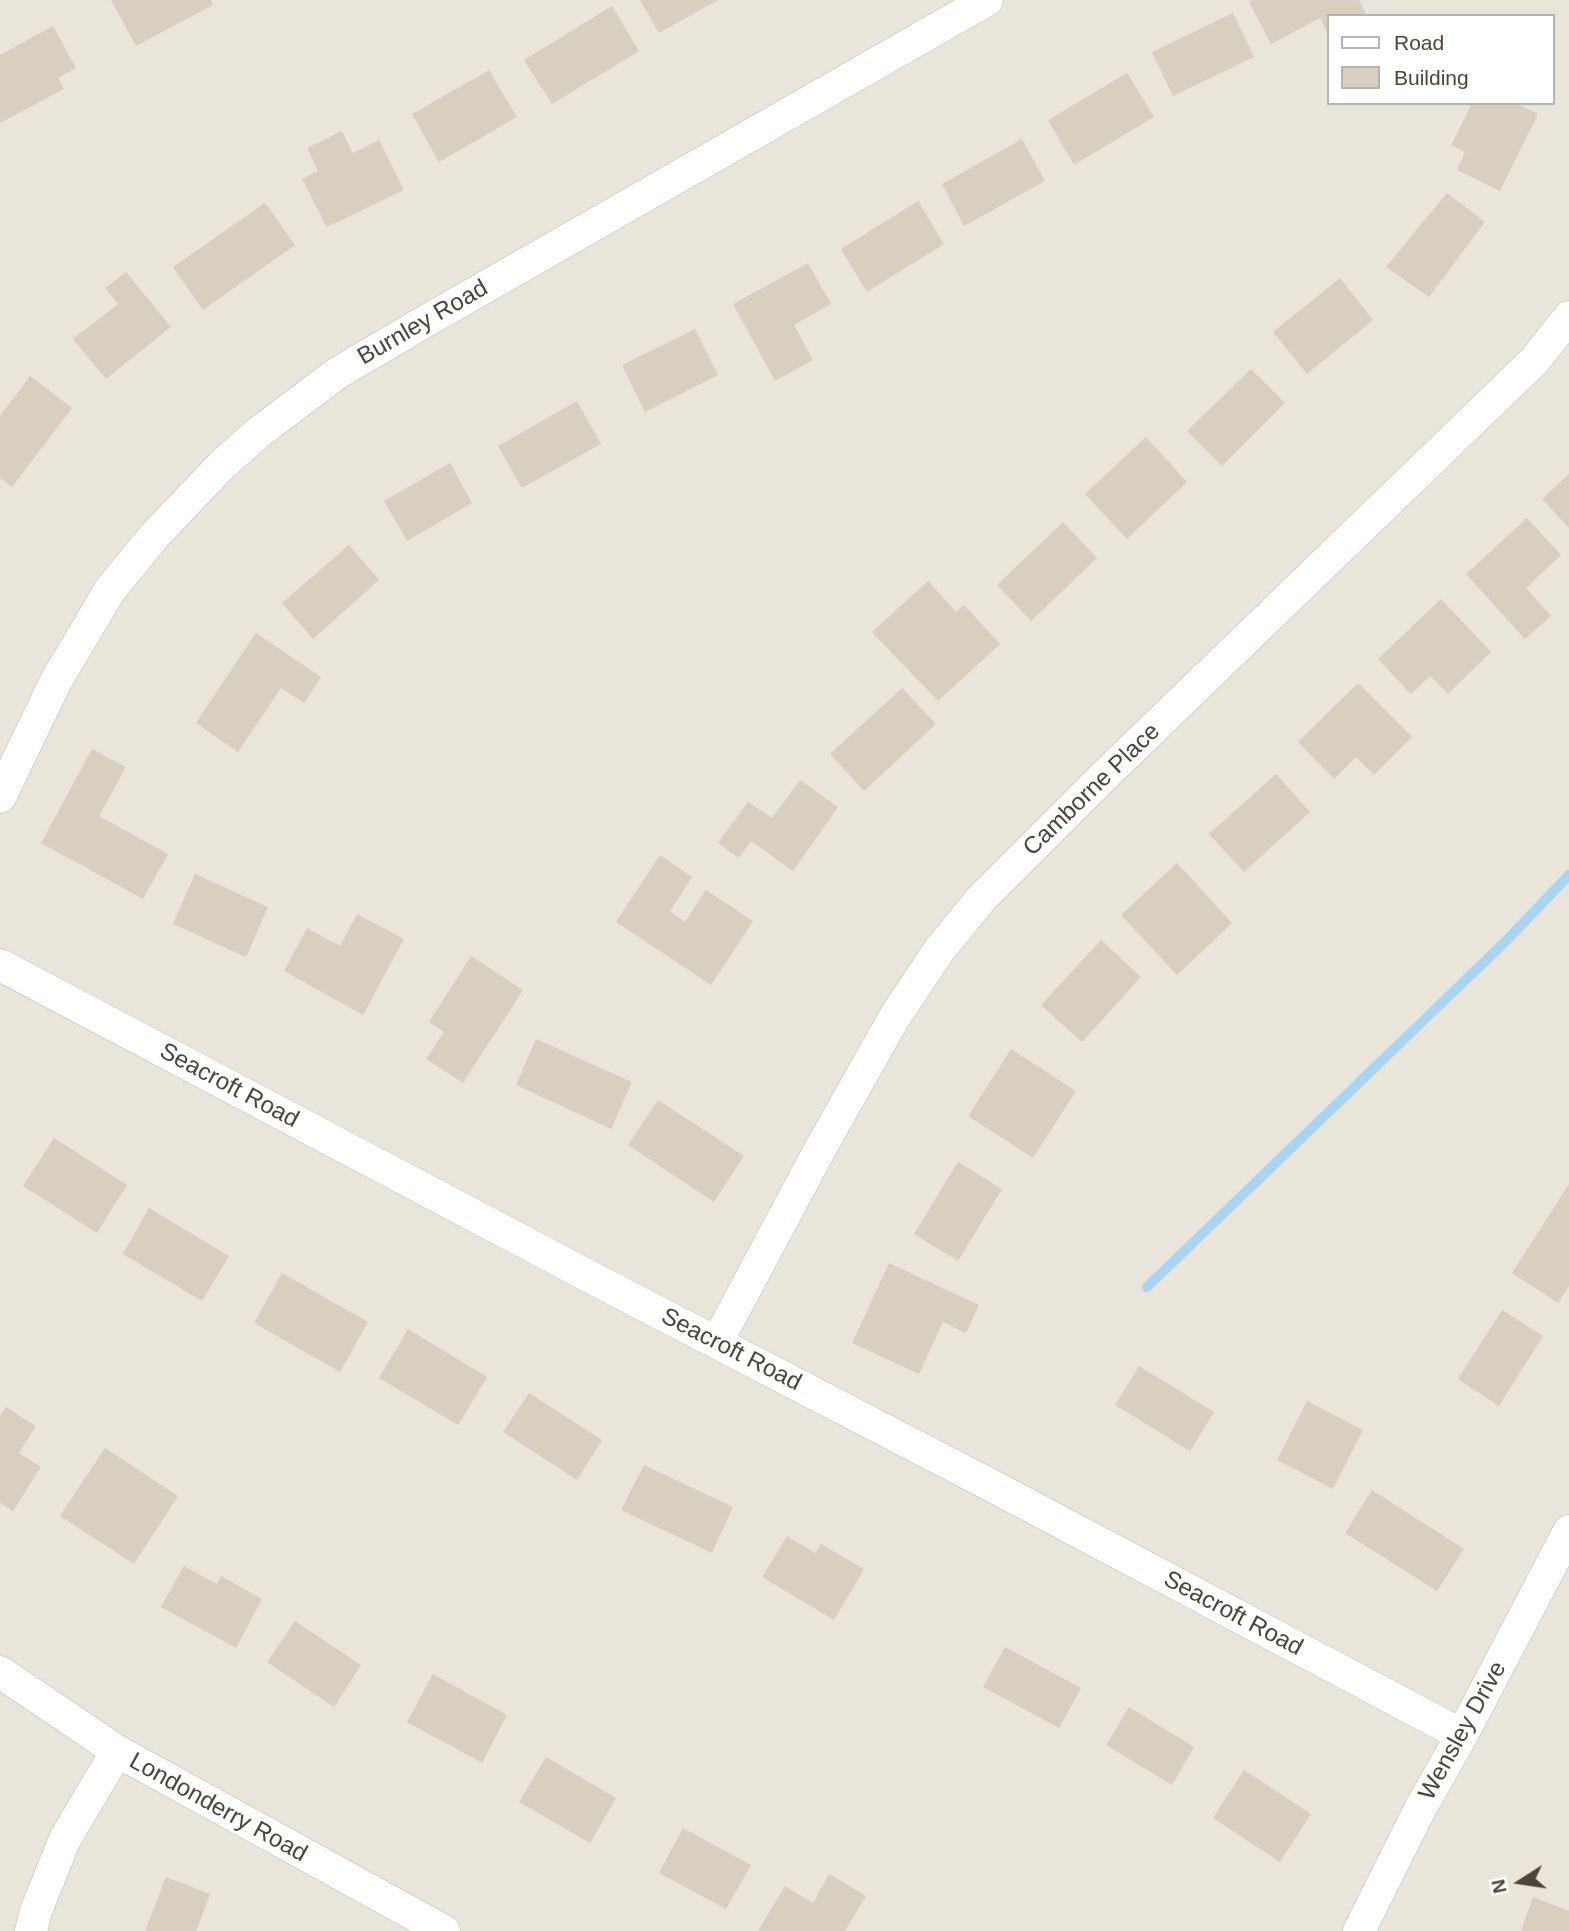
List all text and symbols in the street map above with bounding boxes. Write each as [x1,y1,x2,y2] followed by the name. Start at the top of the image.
[1328,14,1555,105] legend
[1394,31,1444,54] text: Road
[1394,66,1469,89] text: Building
[353,274,493,372] street label: Burnley Road
[1018,718,1166,862] street label: Camborne Place
[155,1037,303,1135] street label: Seacroft Road
[656,1302,806,1398] street label: Seacroft Road
[1159,1565,1307,1663] street label: Seacroft Road
[1413,1657,1513,1805] street label: Wensley Drive
[124,1747,312,1869] street label: Londonderry Road
[1485,1847,1555,1917] north arrow
[1487,1878,1511,1895] text: N

